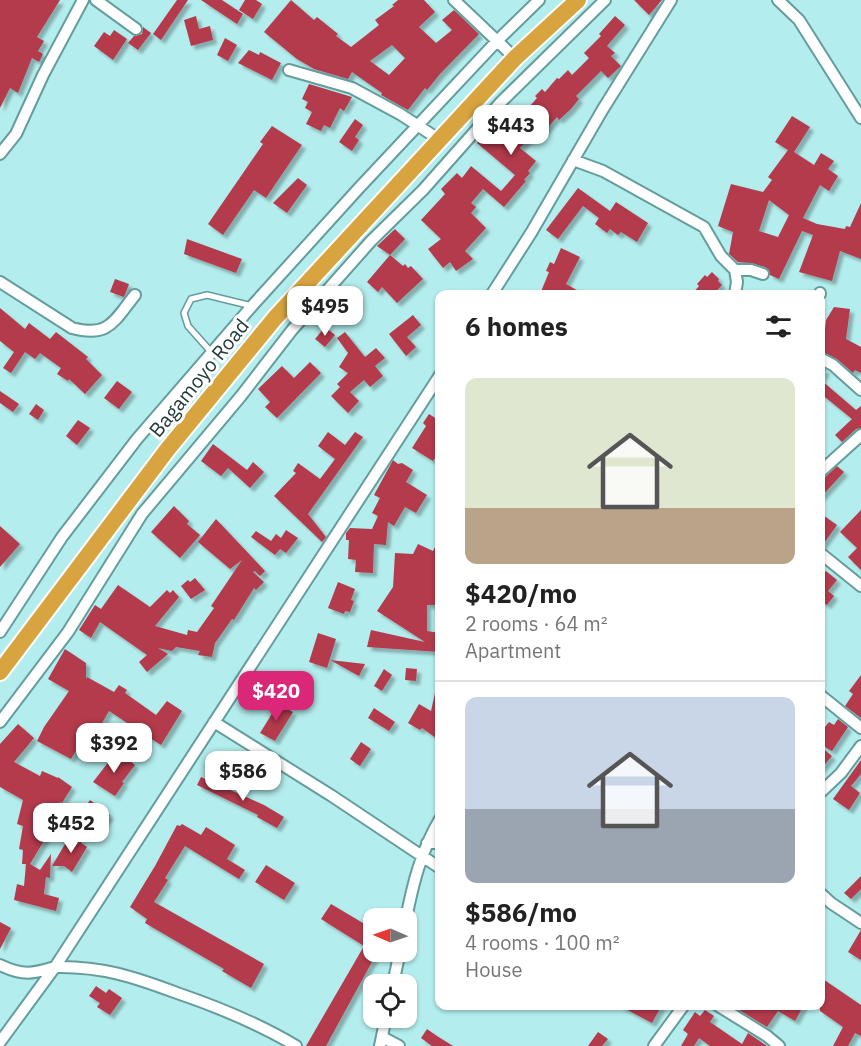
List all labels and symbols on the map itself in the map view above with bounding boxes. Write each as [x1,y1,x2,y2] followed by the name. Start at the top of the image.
[475,105,547,156] pin: $443
[289,286,361,337] pin: $495
[142,313,255,443] street label: Bagamoyo Road
[240,671,312,722] pin: $420
[78,723,150,774] pin: $392
[207,751,279,802] pin: $586
[35,803,107,854] pin: $452
[363,908,417,962] north arrow

